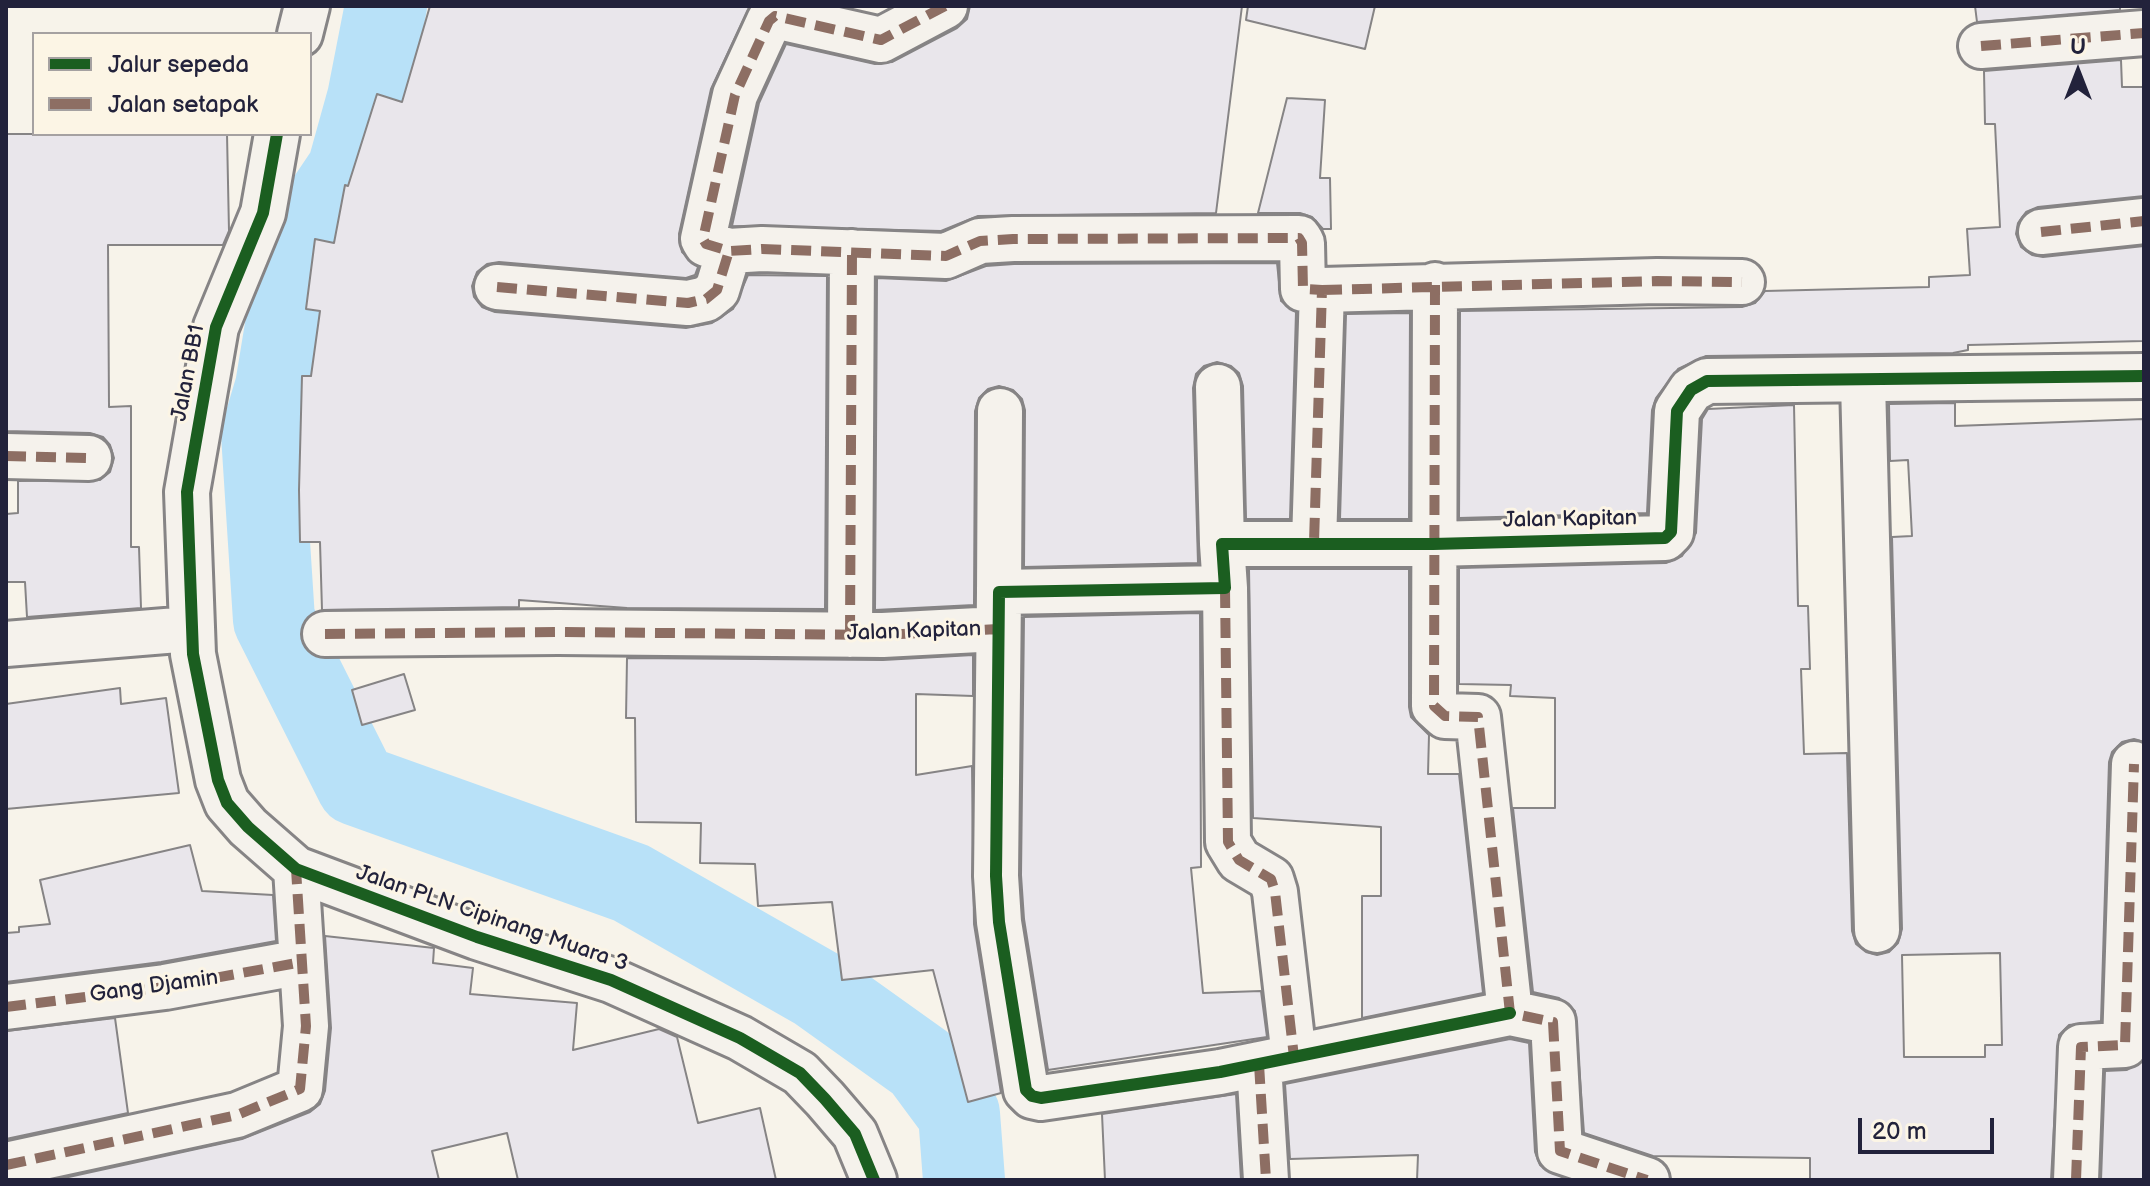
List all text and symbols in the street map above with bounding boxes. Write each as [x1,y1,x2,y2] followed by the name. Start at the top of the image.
[32,32,312,136] legend
[2038,32,2118,112] north arrow
[2070,34,2086,61] text: U
[108,50,249,79] text: Jalur sepeda
[108,90,258,119] text: Jalan setapak
[167,323,211,423] street label: Jalan BB1
[1503,506,1637,534] street label: Jalan Kapitan
[846,616,982,648] street label: Jalan Kapitan
[353,860,631,978] street label: Jalan PLN Cipinang Muara 3
[88,965,220,1009] street label: Gang Djamin
[1862,1102,1998,1152] scale bar
[1872,1117,1927,1146] text: 20 m

